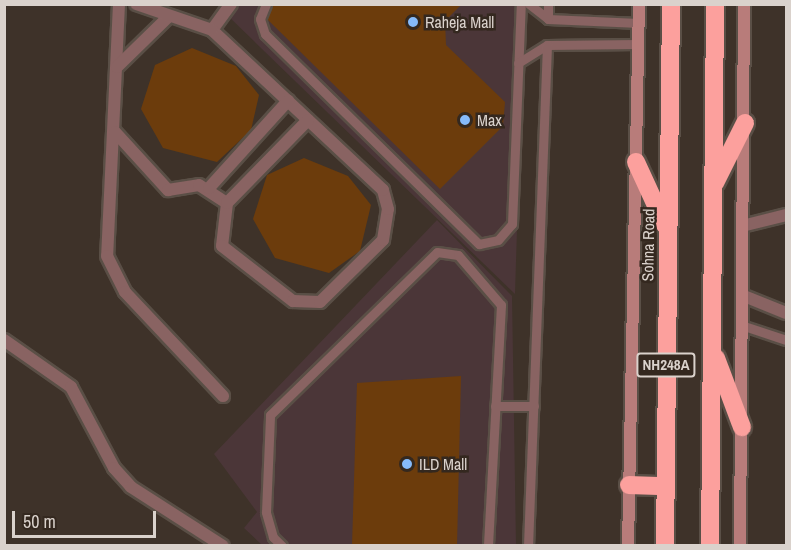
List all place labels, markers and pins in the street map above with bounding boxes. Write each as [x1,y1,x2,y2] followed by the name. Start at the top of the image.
[425,12,494,32] place label: Raheja Mall
[406,15,420,29] marker: Raheja Mall
[477,110,502,130] place label: Max
[458,113,472,127] marker: Max
[419,454,467,474] place label: ILD Mall
[400,457,414,471] marker: ILD Mall

